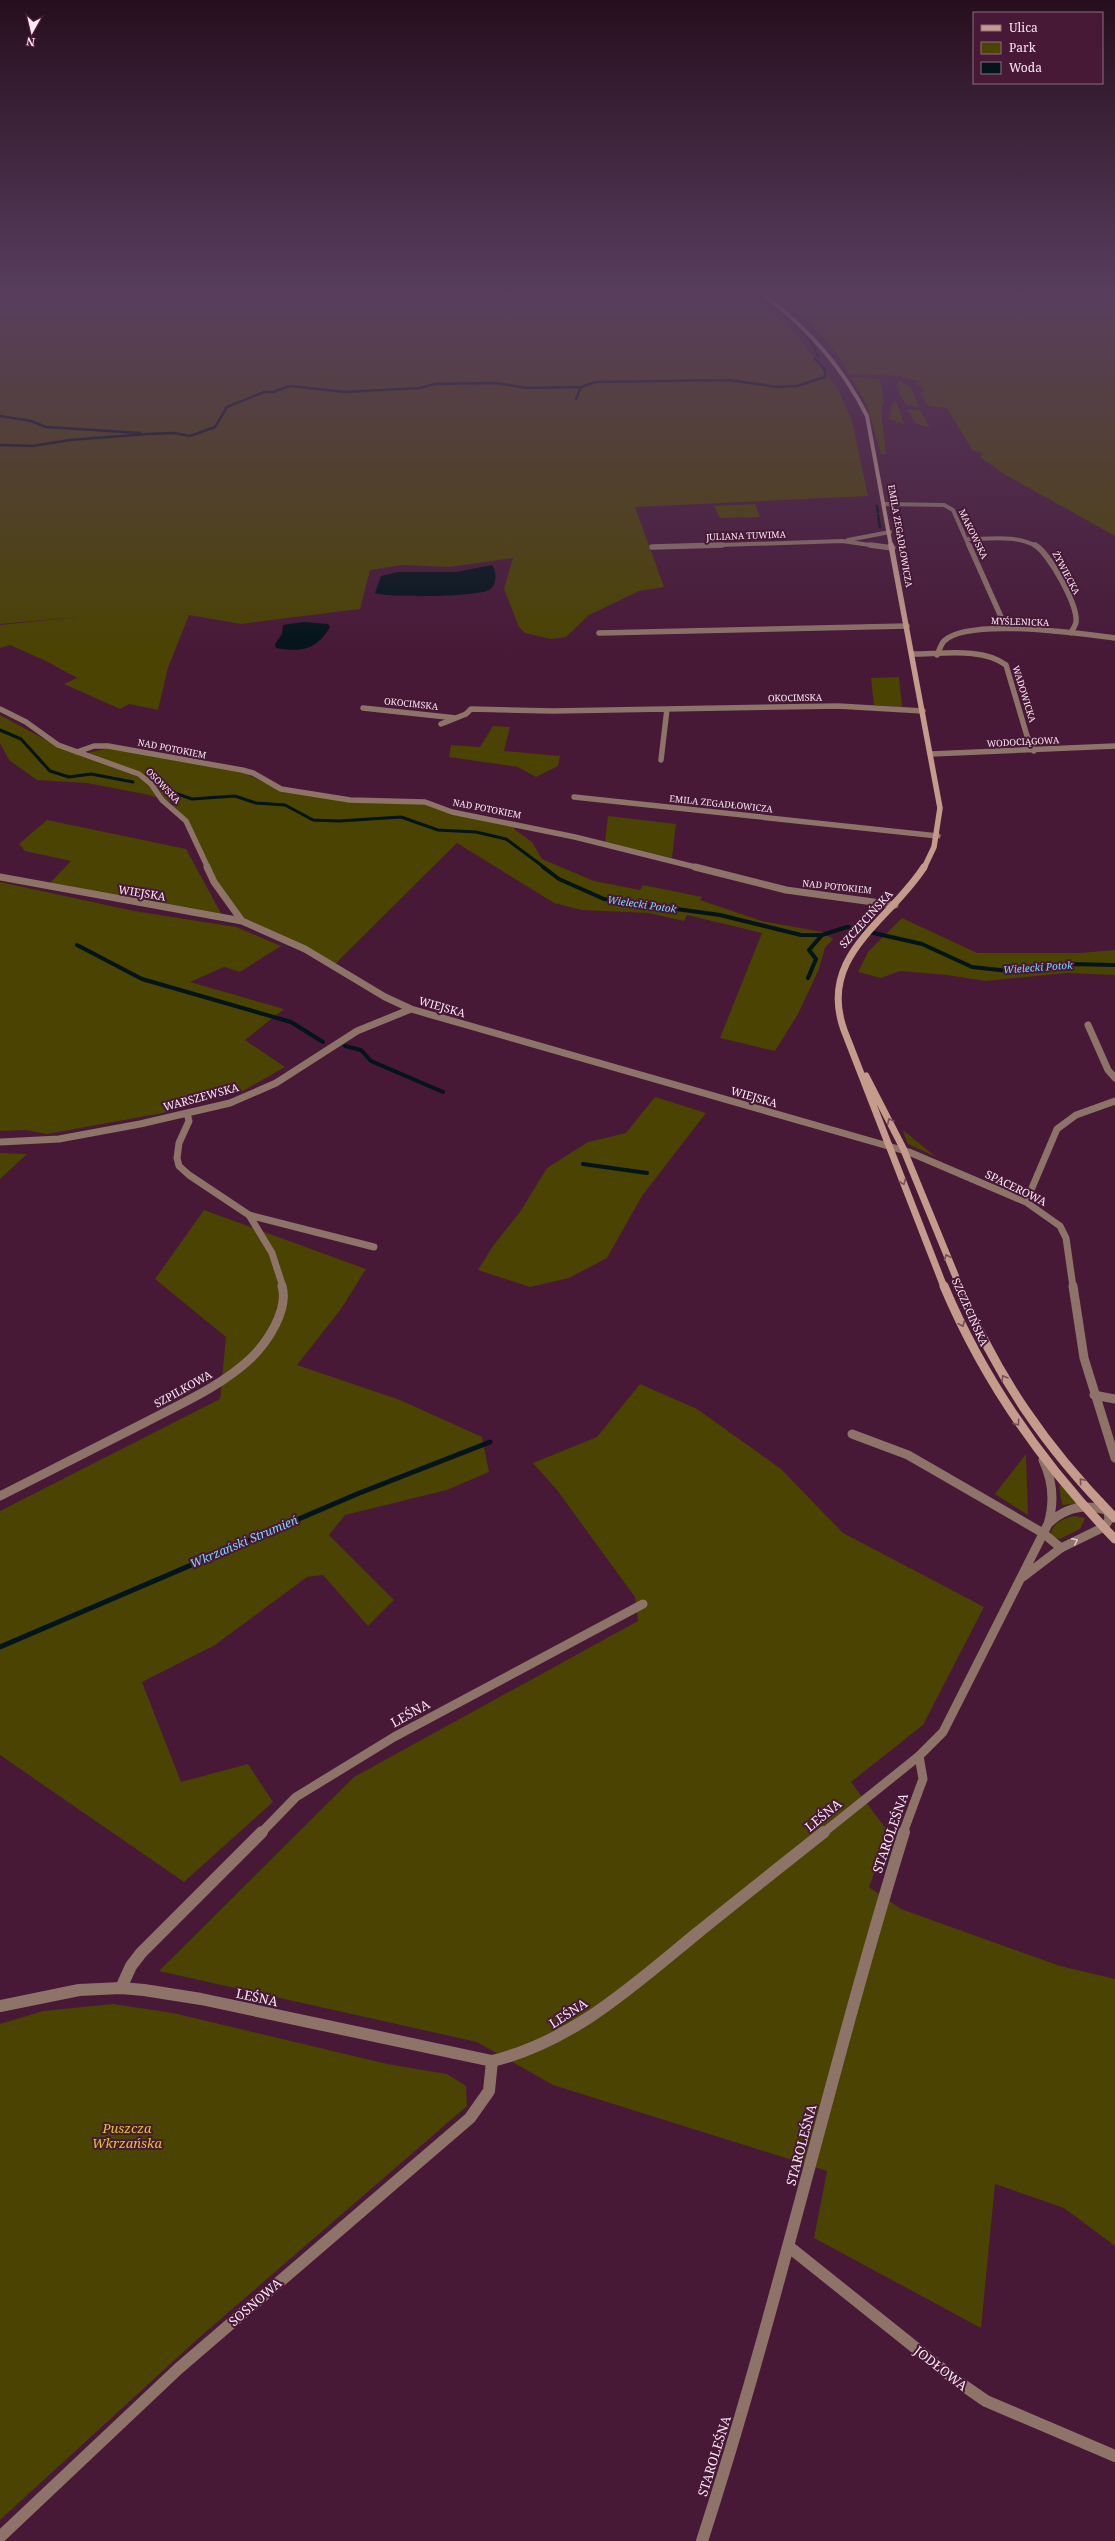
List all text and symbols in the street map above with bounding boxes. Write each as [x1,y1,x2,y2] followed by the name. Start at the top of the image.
[12,12,52,52] north arrow
[973,12,1103,84] legend
[1009,19,1038,36] text: Ulica
[25,34,36,50] text: N
[1009,39,1037,56] text: Park
[1009,59,1042,76] text: Woda
[885,484,916,589] street label: EMILA ZEGADŁOWICZA
[956,506,991,562] street label: MAKOWSKA
[705,528,787,543] street label: JULIANA TUWIMA
[1050,549,1084,597] street label: ŻYWIECKA
[991,614,1050,629] street label: MYŚLENICKA
[1010,664,1040,725] street label: WADOWICKA
[768,691,823,704] street label: OKOCIMSKA
[383,694,439,713] street label: OKOCIMSKA
[987,733,1060,750] street label: WODOCIĄGOWA
[137,735,208,762] street label: NAD POTOKIEM
[143,765,184,807] street label: OSOWSKA
[669,792,774,815] street label: EMILA ZEGADŁOWICZA
[452,795,523,822] street label: NAD POTOKIEM
[802,876,873,897] street label: NAD POTOKIEM
[117,881,167,904] street label: WIEJSKA
[836,886,896,951] street label: SZCZECIŃSKA
[607,892,678,916] water label: Wielecki Potok
[1003,958,1074,976] water label: Wielecki Potok
[417,993,467,1020] street label: WIEJSKA
[161,1079,241,1114] street label: WARSZEWSKA
[729,1083,779,1110] street label: WIEJSKA
[887,1117,895,1125] one-way arrow
[983,1166,1050,1209] street label: SPACEROWA
[898,1177,906,1185] one-way arrow
[944,1254,952,1261] one-way arrow
[949,1275,992,1349] street label: SZCZECIŃSKA
[957,1321,965,1328] one-way arrow
[151,1366,215,1411] street label: SZPILKOWA
[1001,1375,1008,1382] one-way arrow
[1012,1418,1019,1425] one-way arrow
[1079,1479,1086,1486] one-way arrow
[187,1511,300,1572] water label: Wkrzański Strumień
[1071,1538,1079,1546] one-way arrow
[387,1694,434,1731] street label: LEŚNA
[868,1790,912,1875] street label: STAROLEŚNA
[801,1794,846,1835] street label: LEŚNA
[234,1984,280,2010] street label: LEŚNA
[545,1993,591,2032] street label: LEŚNA
[782,2102,821,2188] street label: STAROLEŚNA
[92,2119,162,2152] park label: Puszcza Wkrzańska
[225,2273,286,2330] street label: SOSNOWA
[910,2341,972,2395] street label: JODŁOWA
[693,2413,735,2499] street label: STAROLEŚNA

